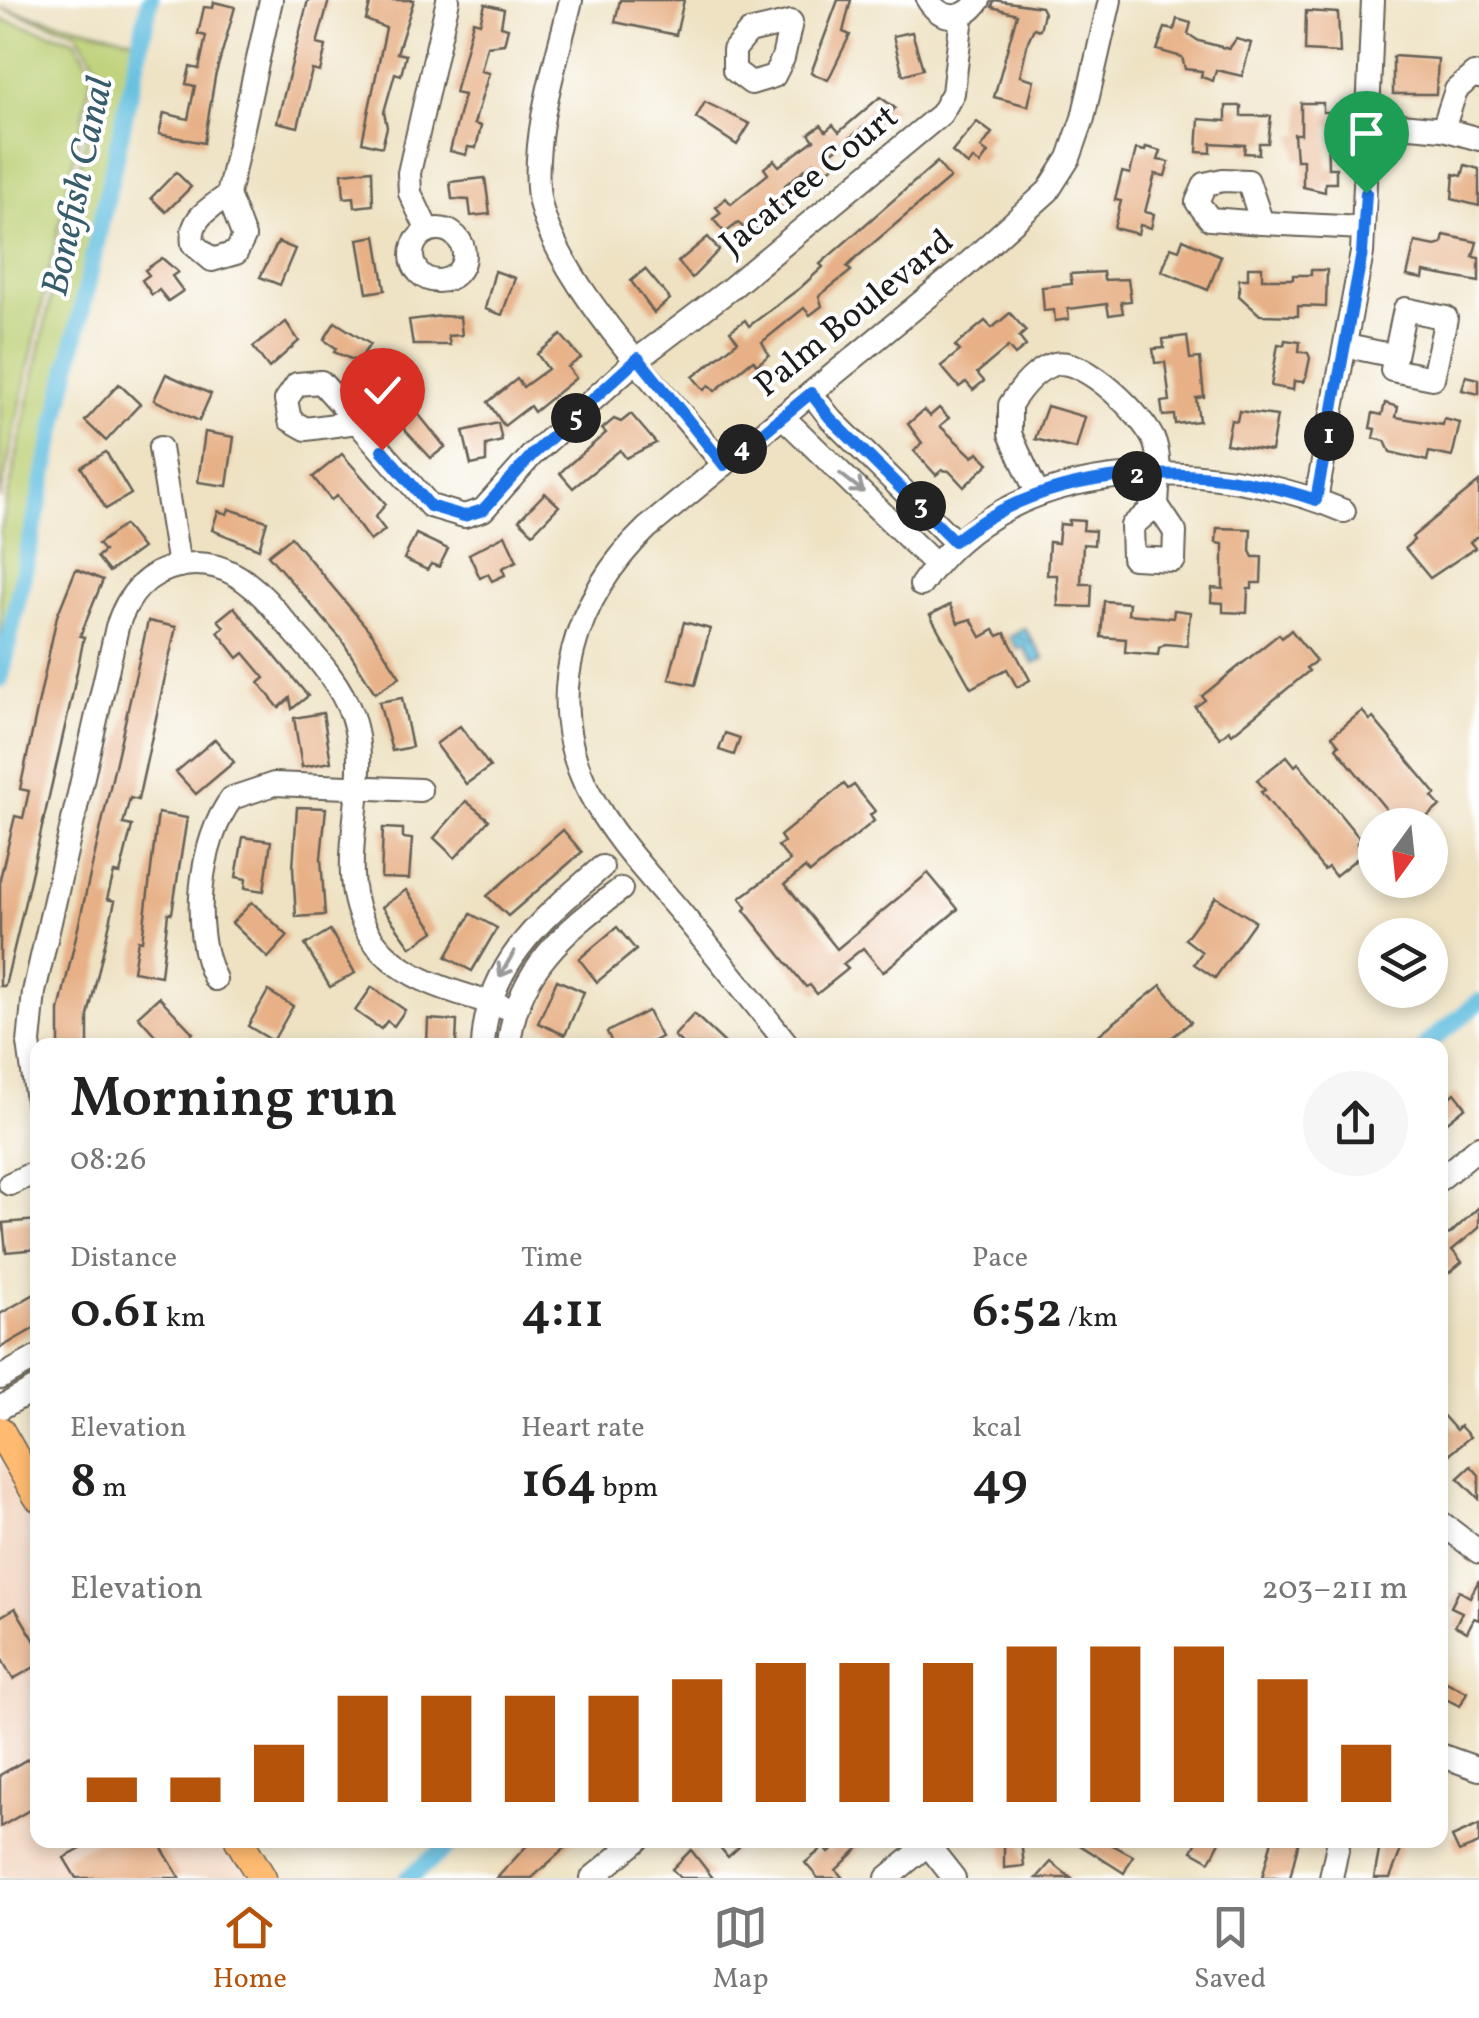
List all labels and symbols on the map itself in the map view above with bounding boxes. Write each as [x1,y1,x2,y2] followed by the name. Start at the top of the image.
[30,72,128,301] water label: Bonefish Canal
[1324,91,1409,194] pin
[711,94,909,268] street label: Jacatree Court
[745,219,965,410] street label: Palm Boulevard
[340,348,425,451] pin
[551,393,601,443] pin: 5
[1304,411,1354,461] pin: 1
[717,424,767,474] pin: 4
[1112,451,1162,501] pin: 2
[839,472,865,494] one-way arrow
[896,481,946,531] pin: 3
[1358,808,1448,898] north arrow
[497,949,517,978] one-way arrow

